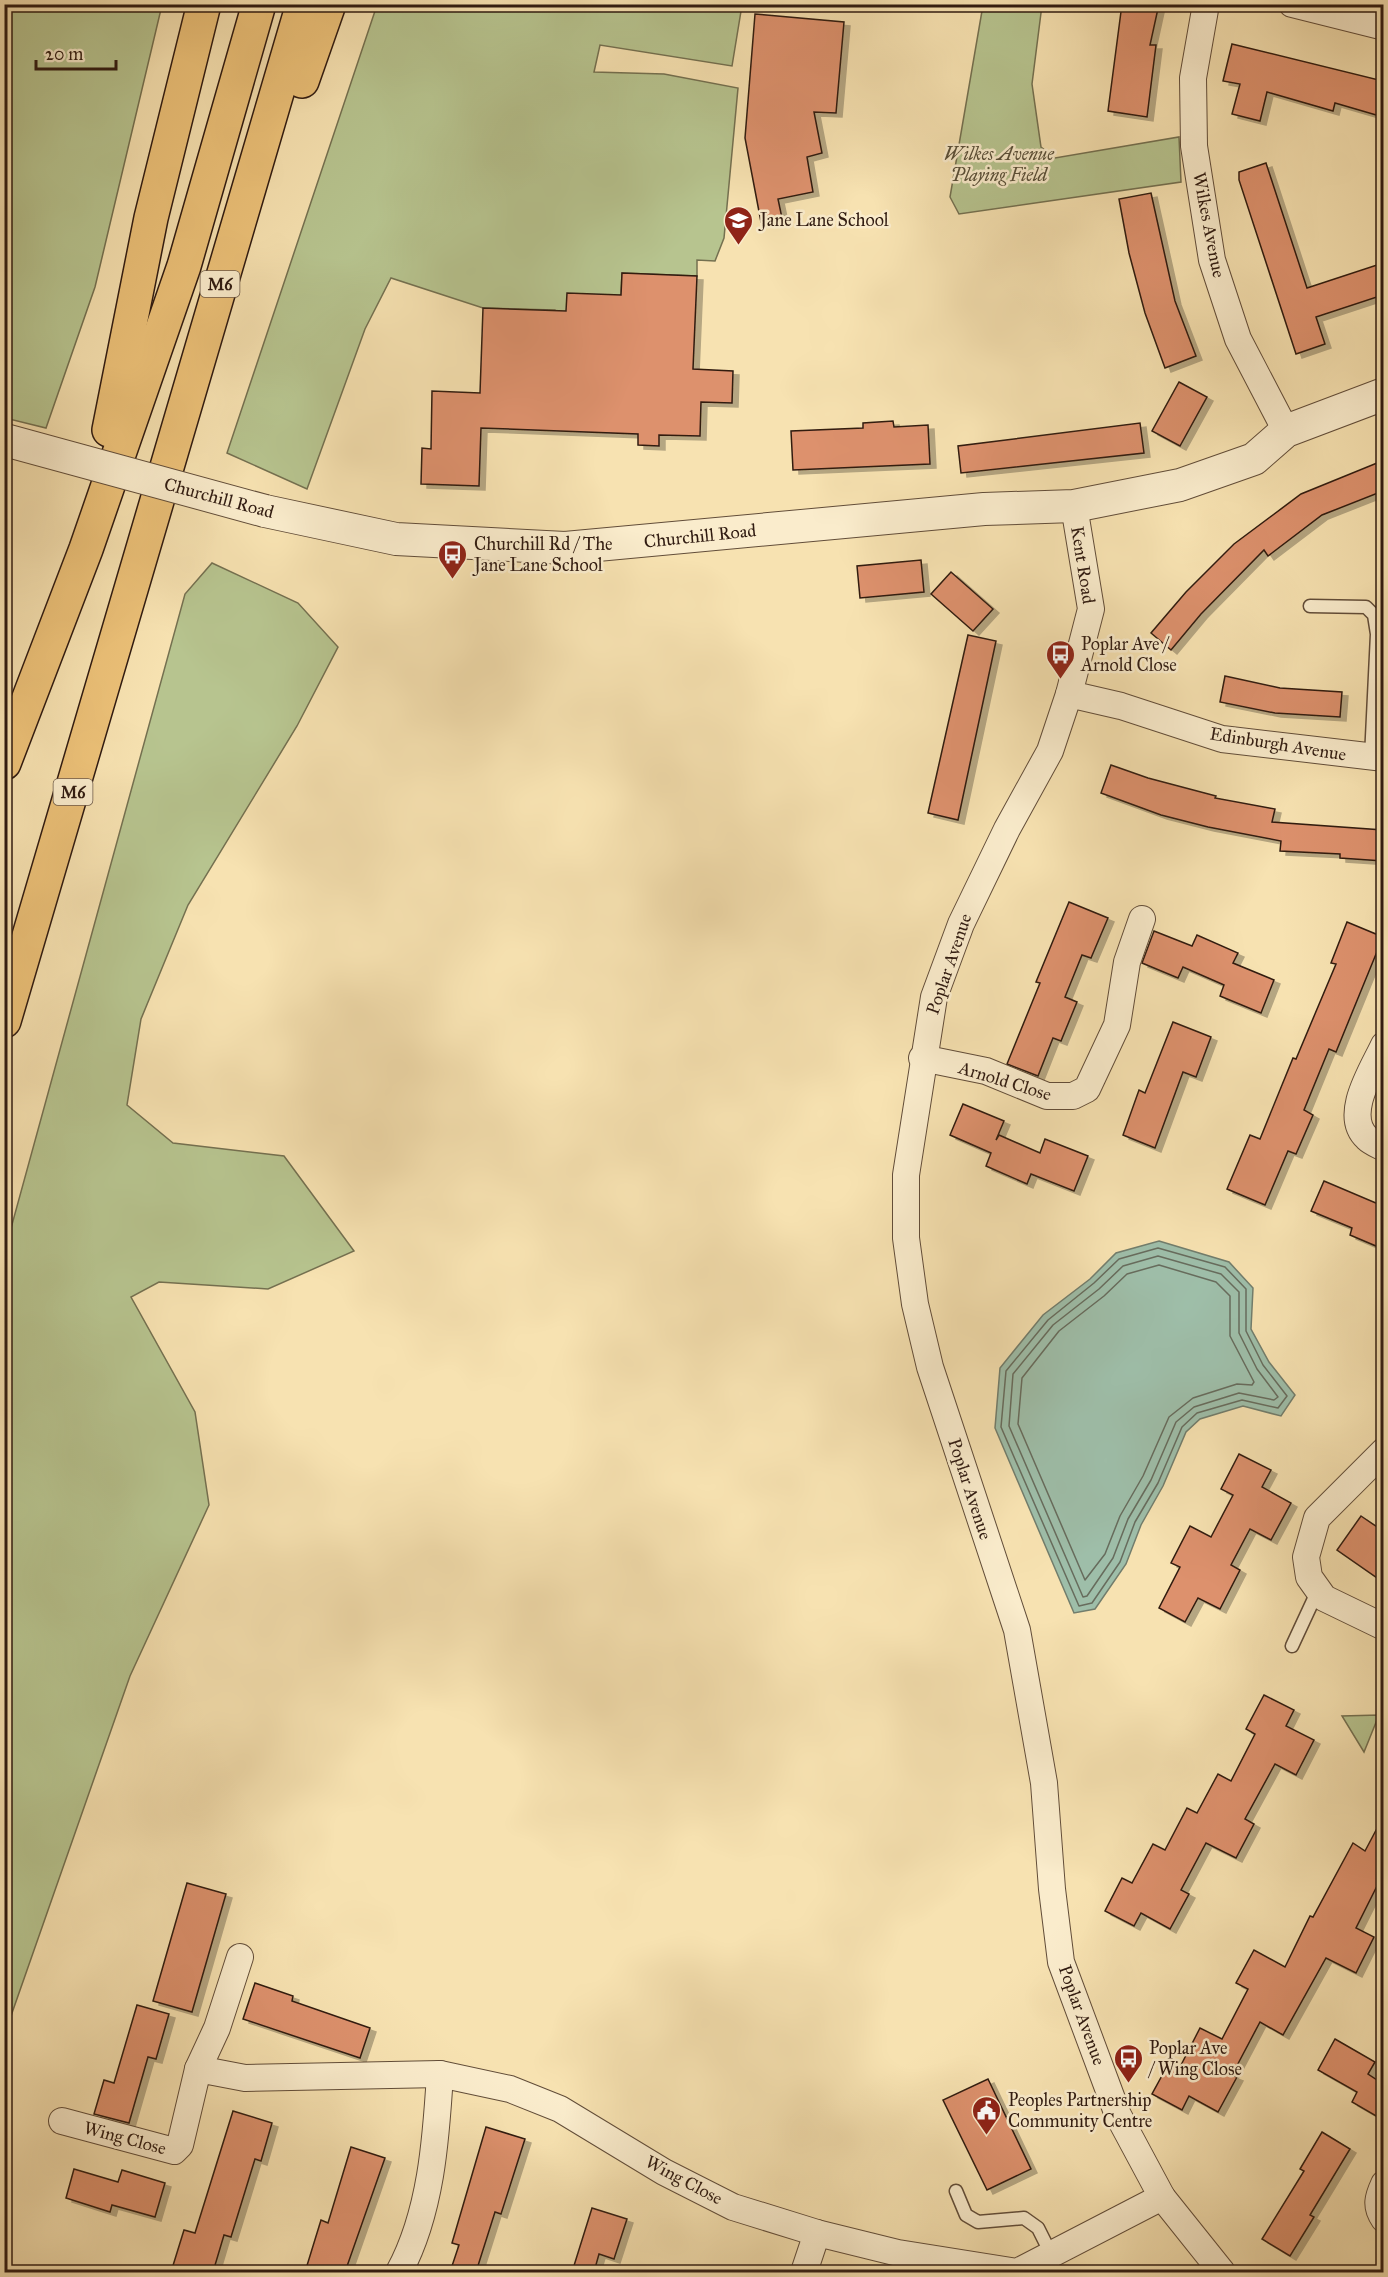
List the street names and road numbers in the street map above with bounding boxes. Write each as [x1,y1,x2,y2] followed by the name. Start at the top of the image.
[1188,170,1230,280] street label: Wilkes Avenue
[200,271,240,297] road number: M6
[162,473,276,523] street label: Churchill Road
[643,519,757,553] street label: Churchill Road
[1066,525,1100,605] street label: Kent Road
[1208,722,1348,767] street label: Edinburgh Avenue
[54,779,92,805] road number: M6
[921,911,977,1017] street label: Poplar Avenue
[955,1056,1054,1106] street label: Arnold Close
[943,1436,997,1542] street label: Poplar Avenue
[1054,1962,1110,2068] street label: Poplar Avenue
[81,2116,169,2161] street label: Wing Close
[641,2150,726,2210] street label: Wing Close

